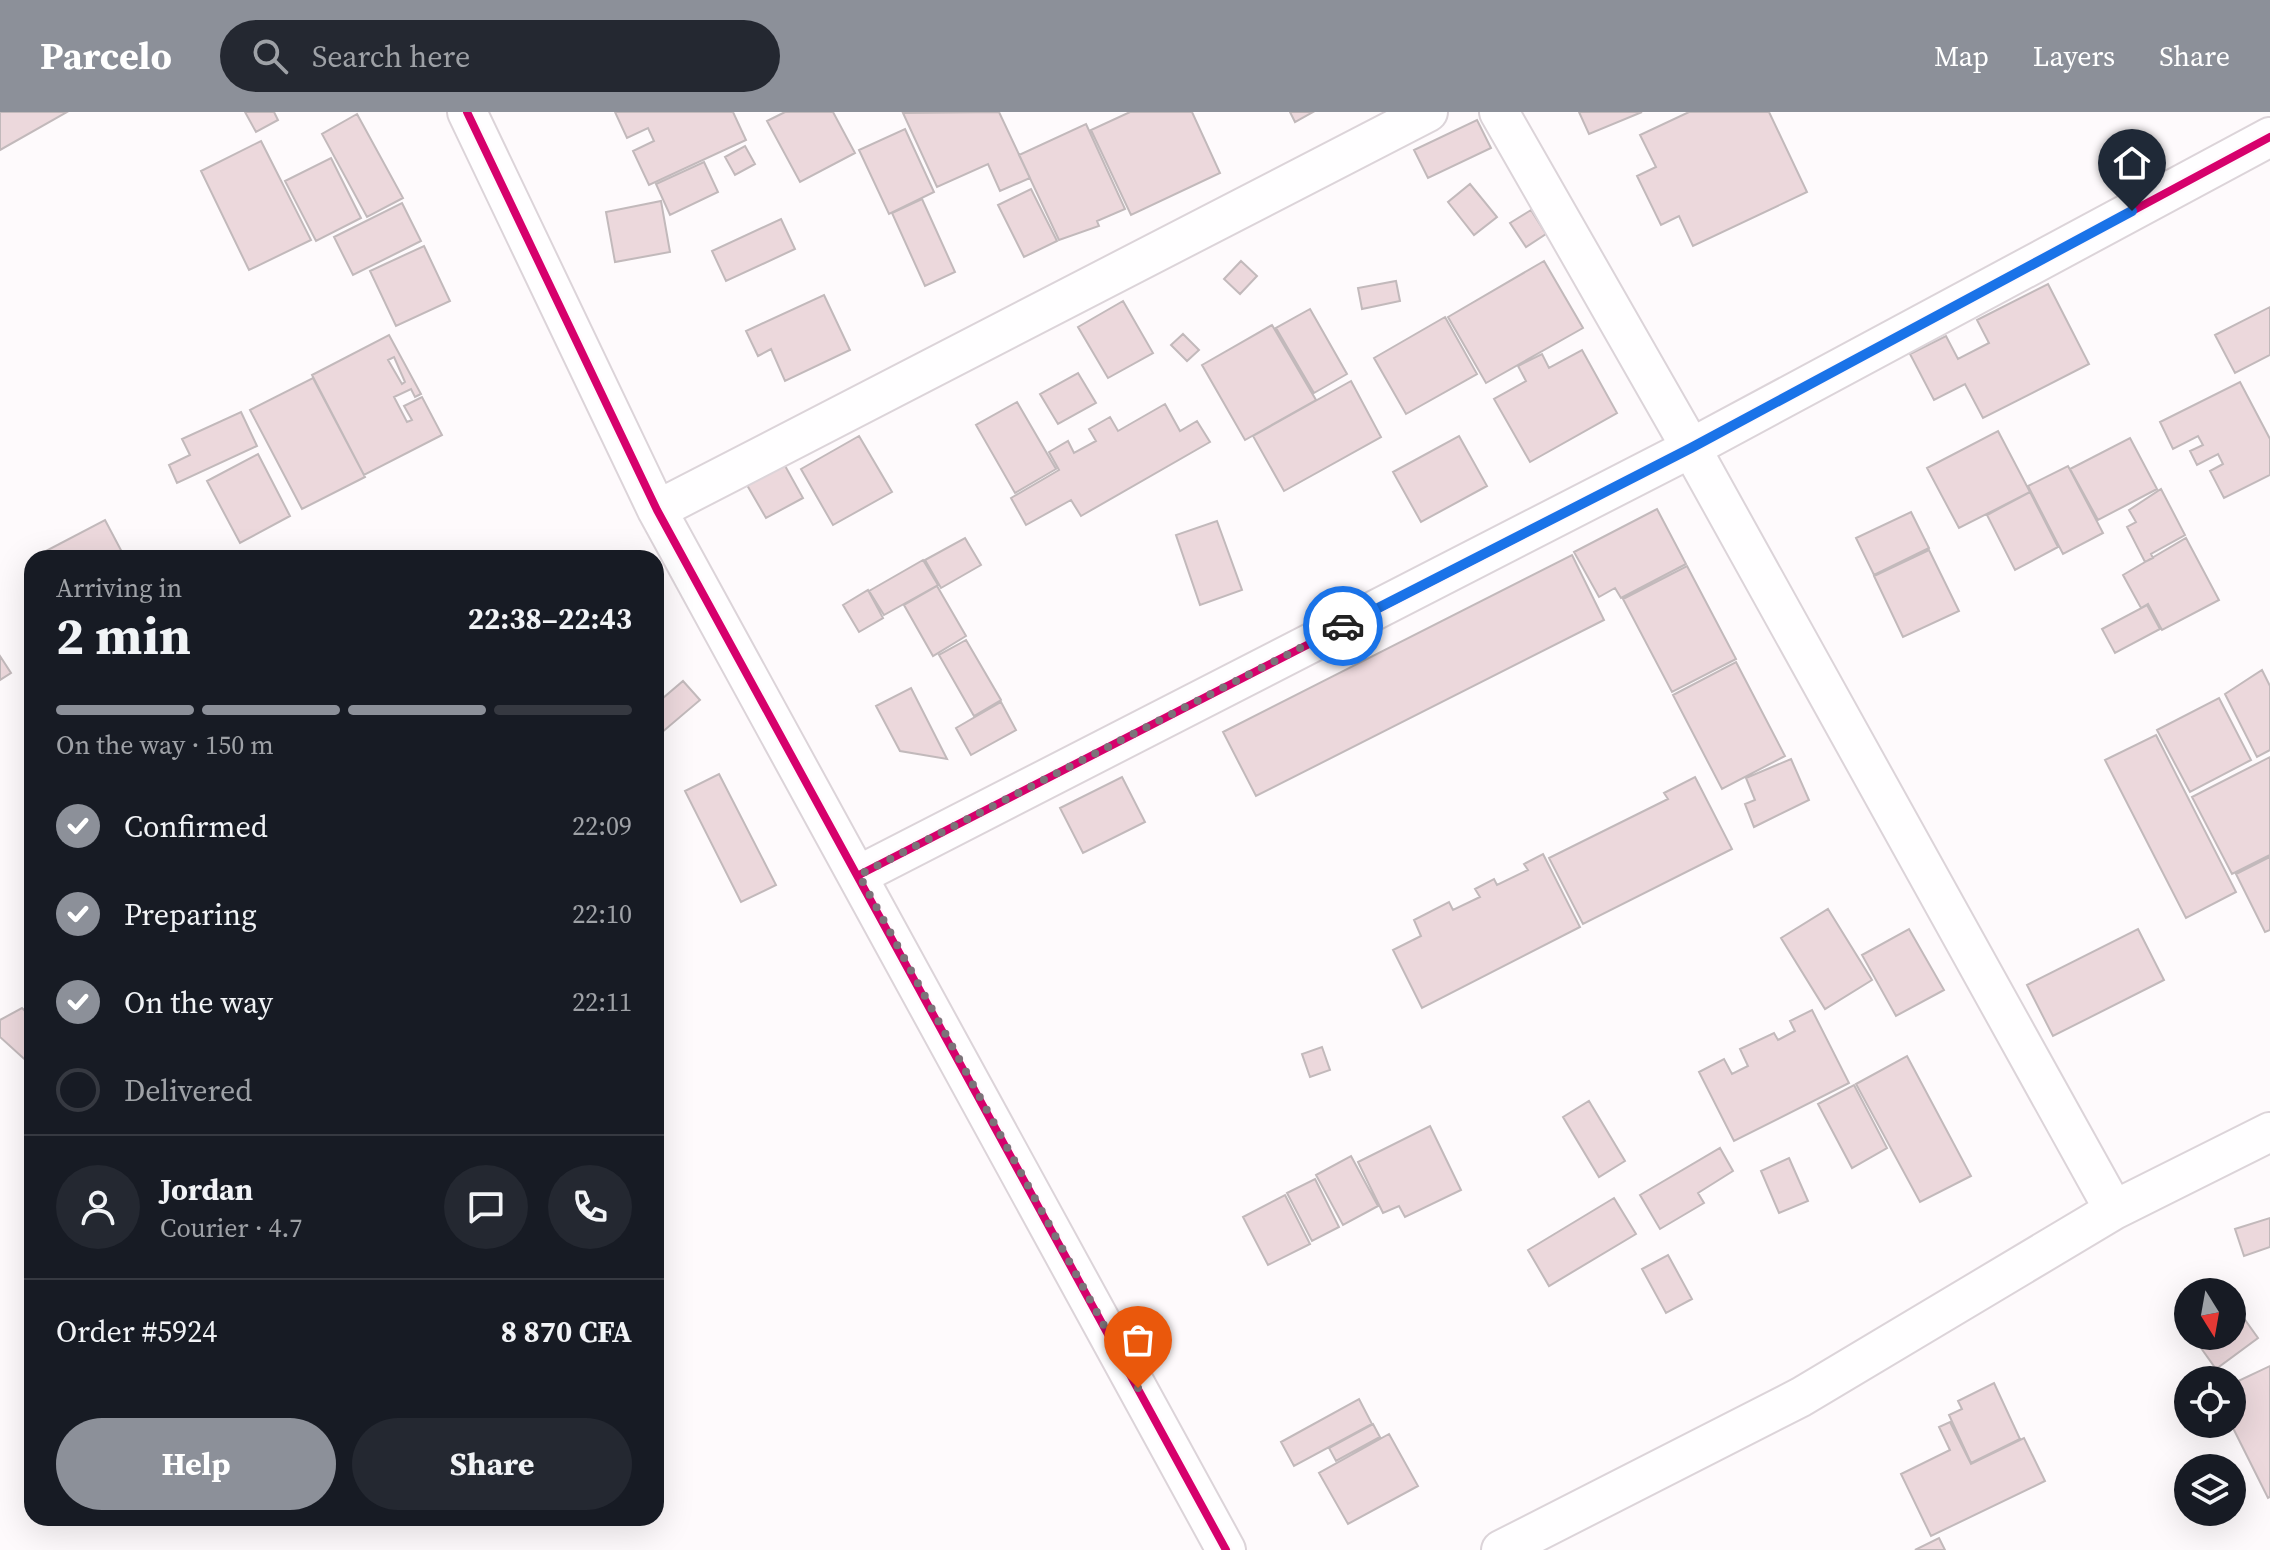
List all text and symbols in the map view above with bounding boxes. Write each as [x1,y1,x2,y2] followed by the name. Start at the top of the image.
[220,20,780,92] search box
[40,30,172,82] text: Parcelo
[248,34,292,78] icon: search
[312,36,470,77] text: Search here
[1934,37,1989,75] text: Map
[2033,37,2115,75] text: Layers
[2159,37,2230,75] text: Share
[2098,129,2166,211] pin
[2110,141,2154,185] icon: home
[56,570,182,606] text: Arriving in
[1303,586,1383,666] courier
[468,598,632,639] text: 22:38–22:43
[56,600,191,671] text: 2 min
[1321,604,1365,648] icon: car
[56,727,274,763] text: On the way · 150 m
[56,804,100,848] icon: check
[124,806,268,847] text: Confirmed
[572,808,632,844] text: 22:09
[56,892,100,936] icon: check
[124,894,257,935] text: Preparing
[572,896,632,932] text: 22:10
[56,980,100,1024] icon: check
[124,982,273,1023] text: On the way
[572,984,632,1020] text: 22:11
[124,1070,252,1111] text: Delivered
[56,1165,140,1249] button: person
[444,1165,528,1249] button: chat
[548,1165,632,1249] button: phone
[160,1169,253,1210] text: Jordan
[160,1210,302,1246] text: Courier · 4.7
[2174,1278,2246,1350] north arrow
[2174,1278,2246,1526] map controls
[1104,1306,1172,1388] pin
[56,1311,217,1352] text: Order #5924
[501,1311,632,1352] text: 8 870 CFA
[1116,1318,1160,1362] icon: bag
[2174,1366,2246,1438] button: locate
[56,1418,336,1510] button: Help
[352,1418,632,1510] button: Share
[2174,1454,2246,1526] button: layers

